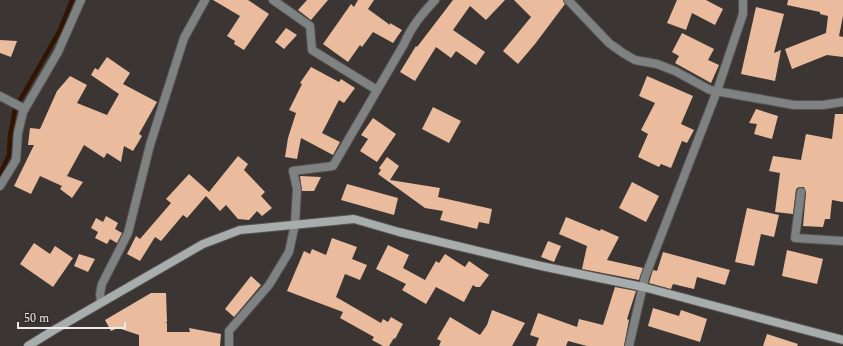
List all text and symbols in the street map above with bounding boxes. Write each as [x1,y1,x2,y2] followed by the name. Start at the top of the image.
[18,304,125,330] scale bar
[24,309,49,328] text: 50 m

